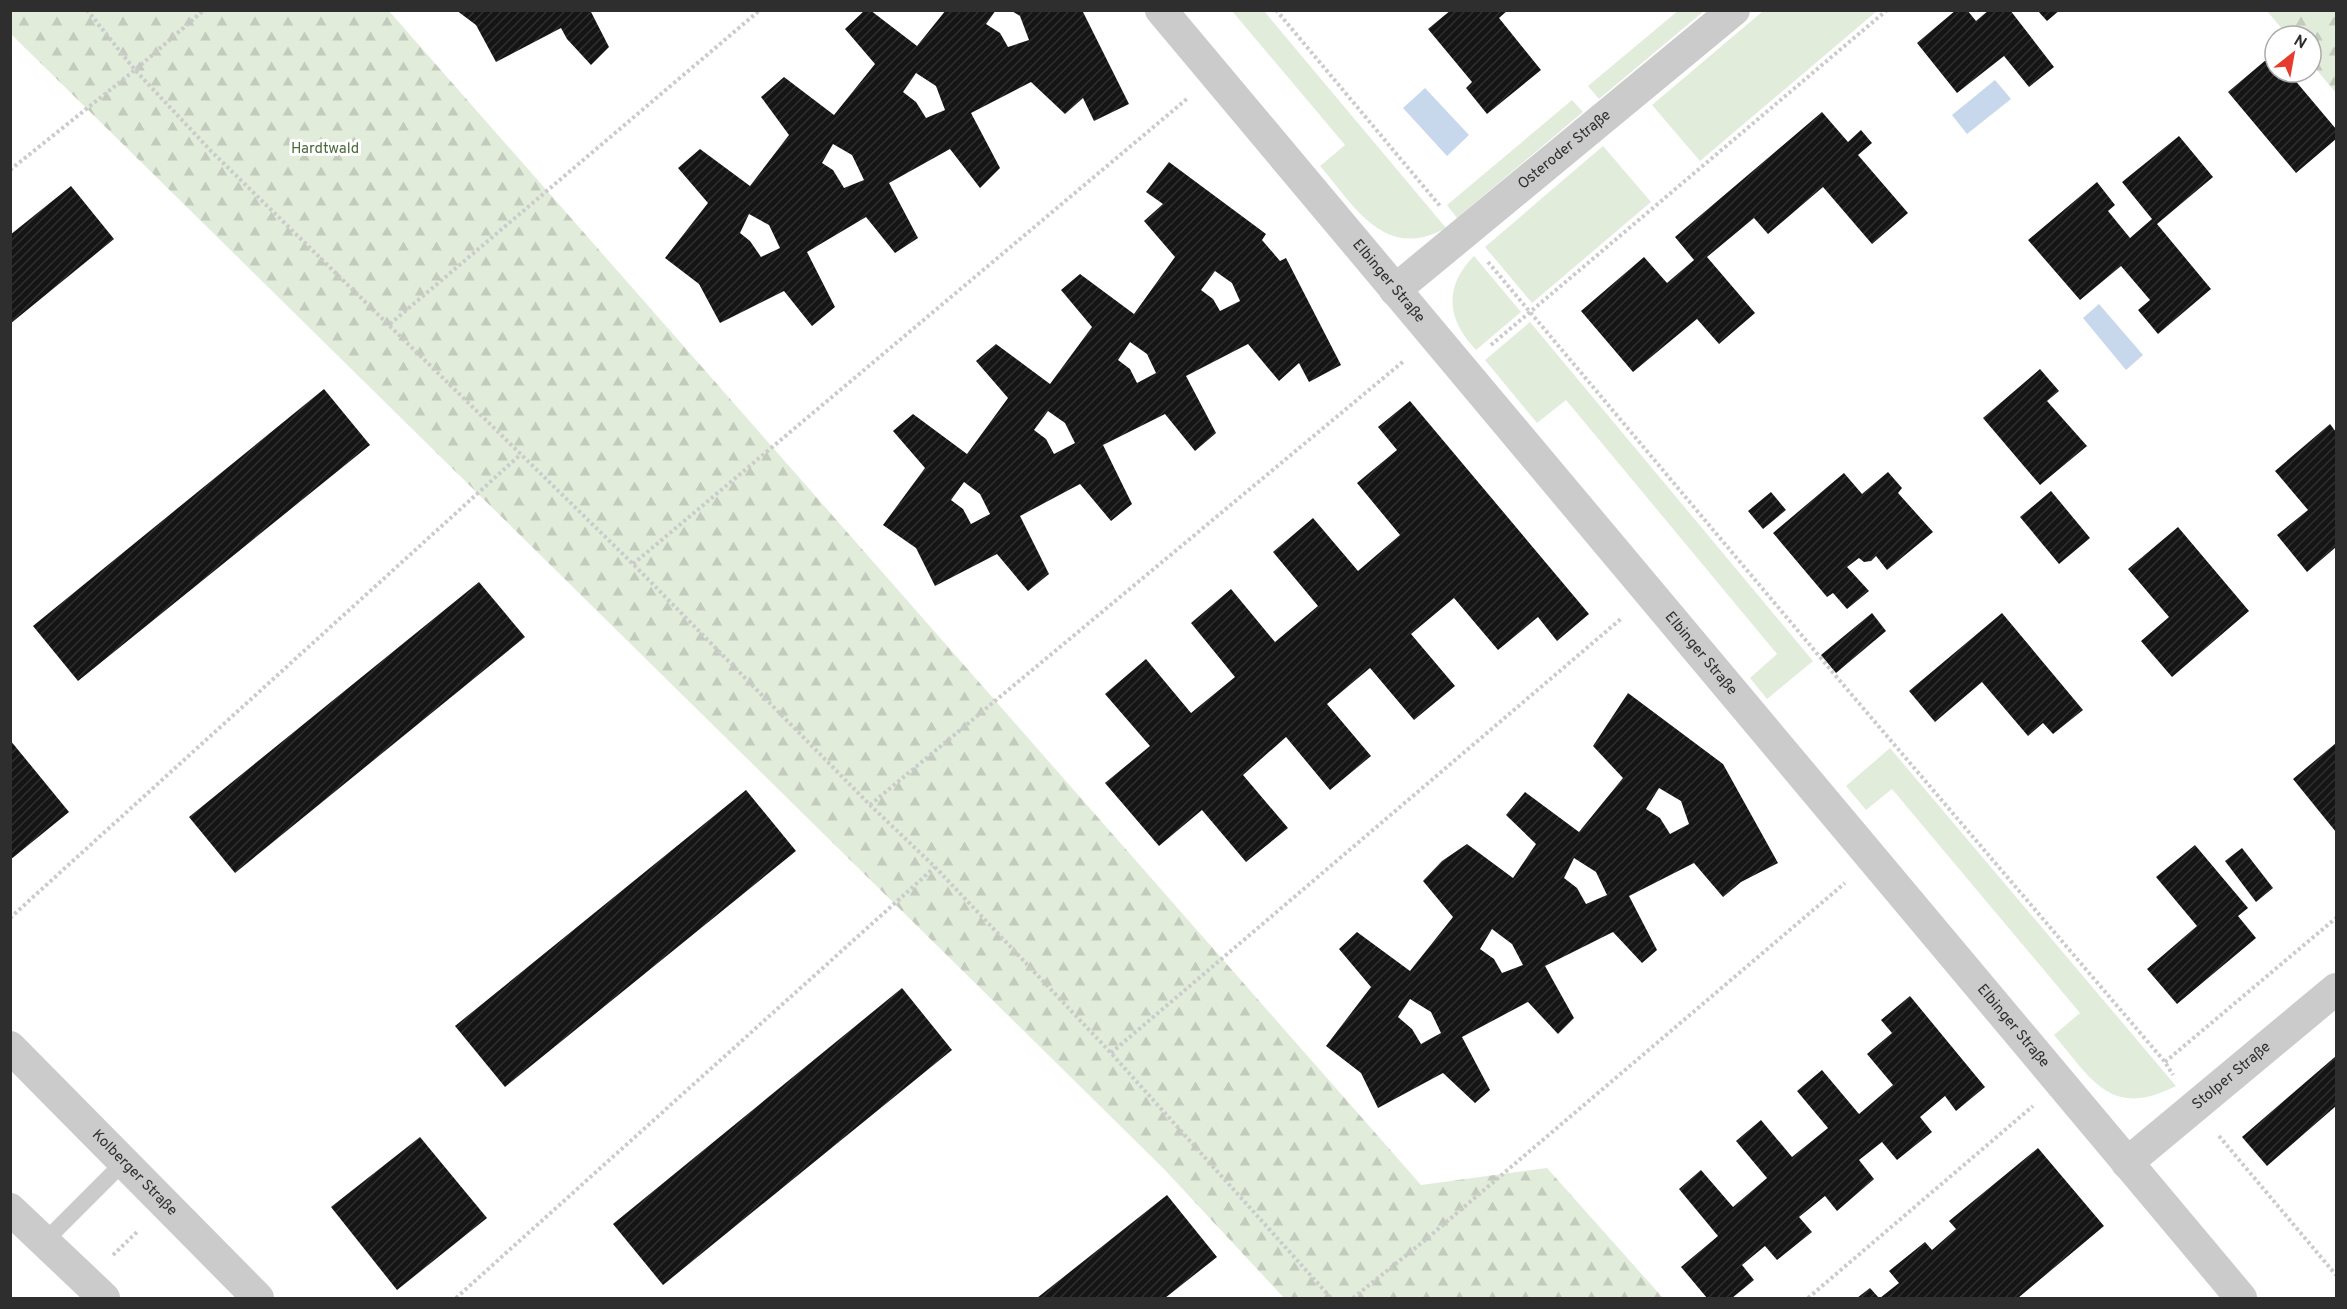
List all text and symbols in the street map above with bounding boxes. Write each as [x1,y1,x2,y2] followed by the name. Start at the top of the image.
[2263,24,2323,84] north arrow
[2290,31,2310,54] text: N
[1514,106,1615,194] street label: Osteroder Straße
[291,140,359,159] park label: Hardtwald
[1348,235,1429,327] street label: Elbinger Straße
[1660,608,1741,699] street label: Elbinger Straße
[1972,980,2054,1072] street label: Elbinger Straße
[2188,1038,2275,1114] street label: Stolper Straße
[88,1126,181,1220] street label: Kolberger Straße

